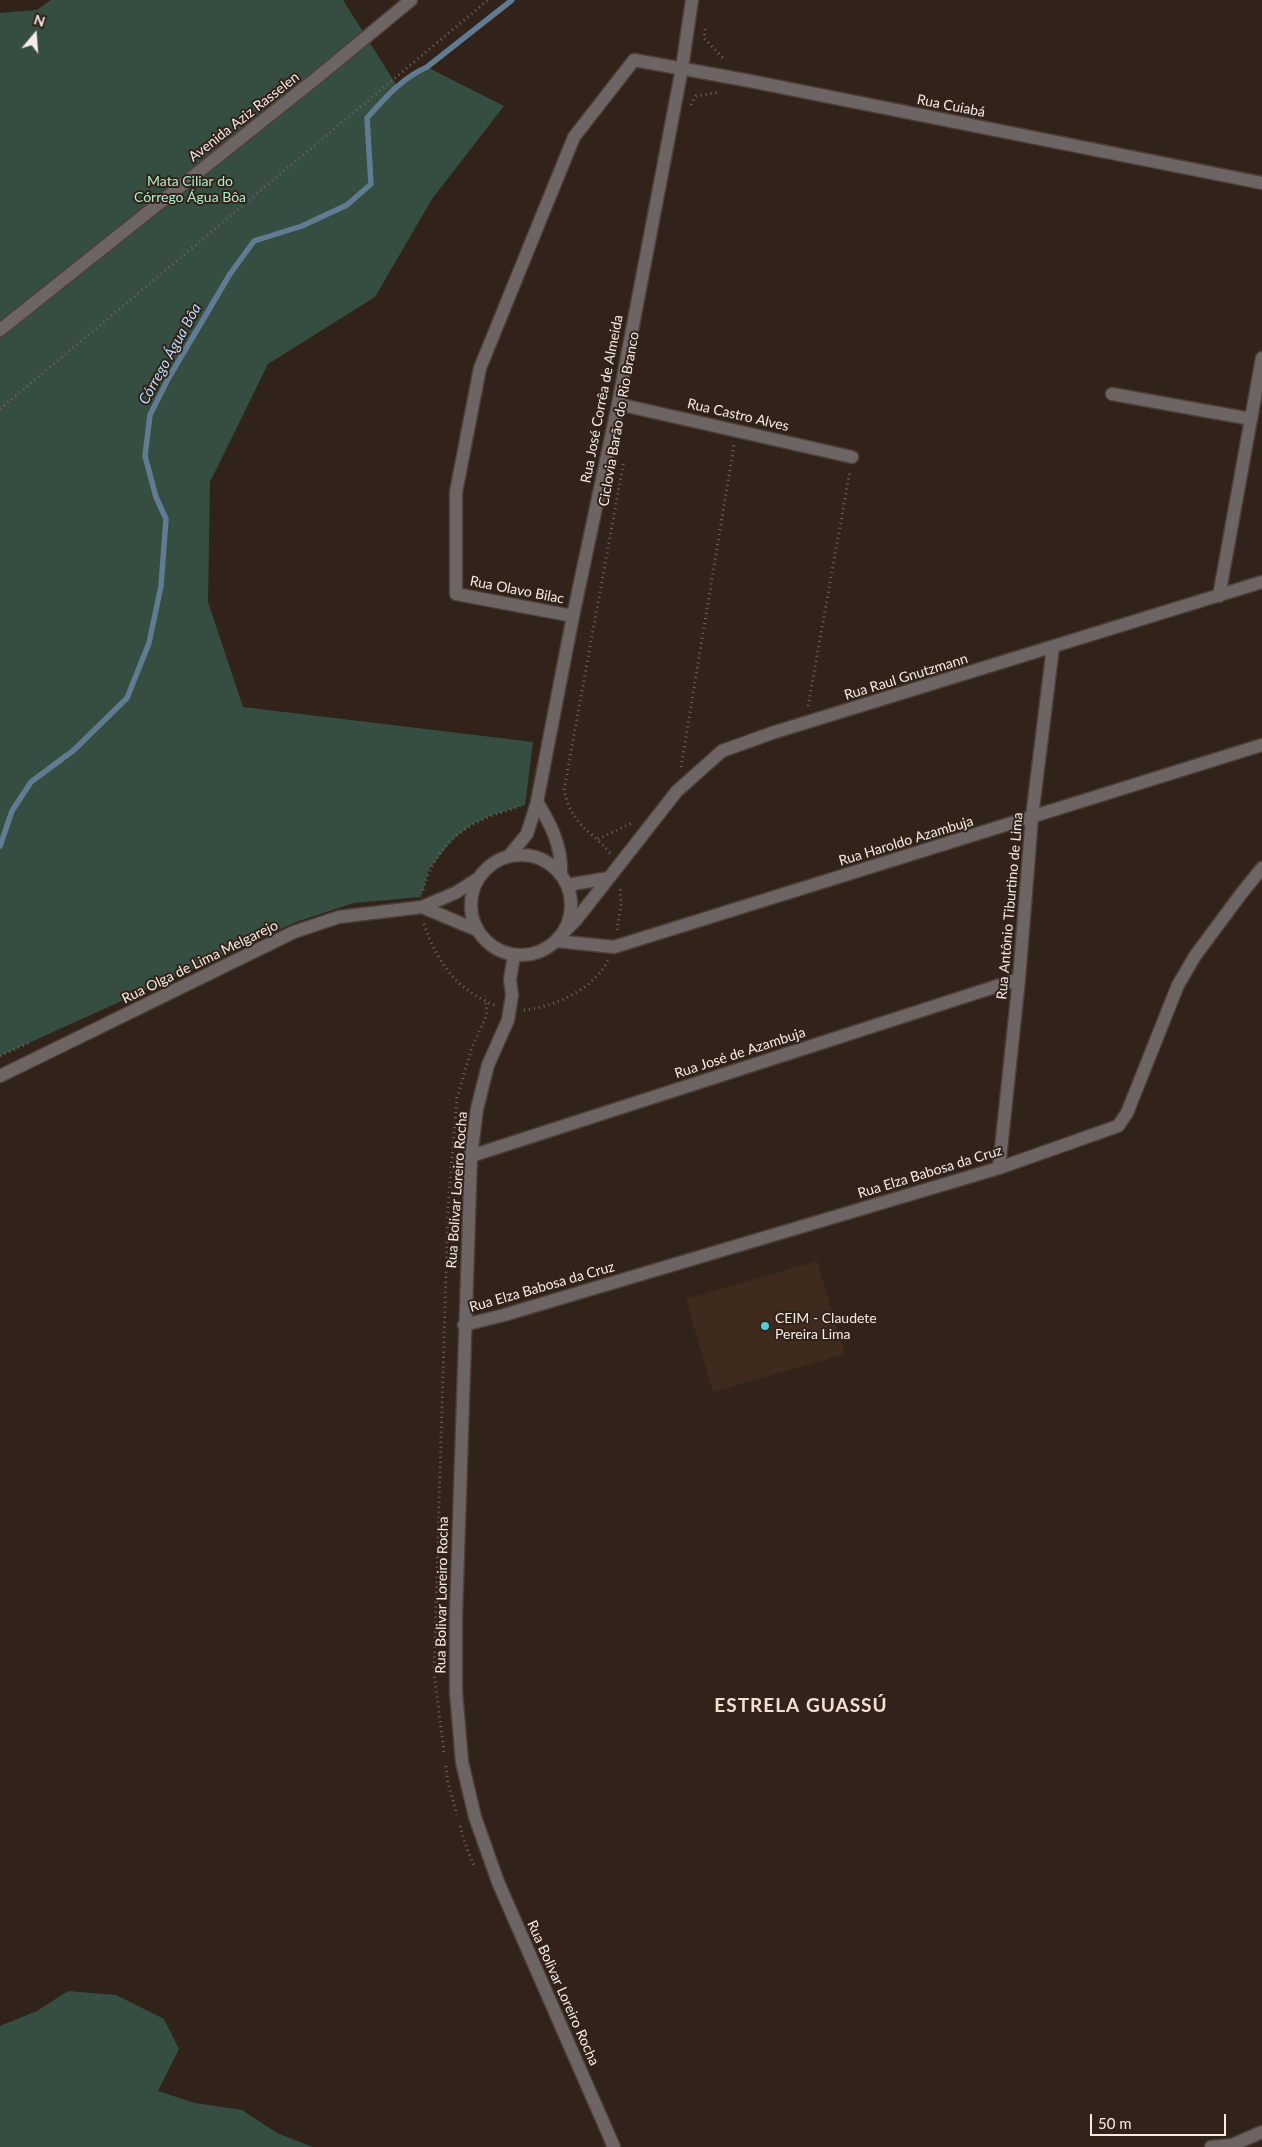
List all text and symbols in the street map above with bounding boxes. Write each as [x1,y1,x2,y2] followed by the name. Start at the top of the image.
[10,10,60,60] north arrow
[32,11,48,30] text: N
[185,69,303,165] street label: Avenida Aziz Rasselen
[916,91,986,121] street label: Rua Cuiabá
[134,173,246,206] park label: Mata Ciliar do Córrego Água Bôa
[135,300,205,408] water label: Córrego Água Bôa
[577,313,627,485] street label: Rua José Corrêa de Almeida
[595,330,643,508] street label: Ciclovia Barão do Rio Branco
[686,395,790,435] street label: Rua Castro Alves
[468,573,566,607] street label: Rua Olavo Bilac
[842,650,970,704] street label: Rua Raul Gnutzmann
[993,812,1027,1000] street label: Rua Antônio Tiburtino de Lima
[837,813,975,869] street label: Rua Haroldo Azambuja
[119,917,281,1007] street label: Rua Olga de Lima Melgarejo
[672,1024,808,1082] street label: Rua José de Azambuja
[443,1111,471,1269] street label: Rua Bolivar Loreiro Rocha
[856,1142,1004,1202] street label: Rua Elza Babosa da Cruz
[467,1258,617,1316] street label: Rua Elza Babosa da Cruz
[775,1310,877,1342] place label: CEIM - Claudete Pereira Lima
[759,1320,771,1332] marker: CEIM - Claudete Pereira Lima
[432,1516,452,1674] street label: Rua Bolivar Loreiro Rocha
[713,1695,889,1717] district label: ESTRELA GUASSÚ
[523,1918,603,2068] street label: Rua Bolivar Loreiro Rocha
[1092,2104,1228,2136] scale bar
[1098,2114,1132,2132] text: 50 m

